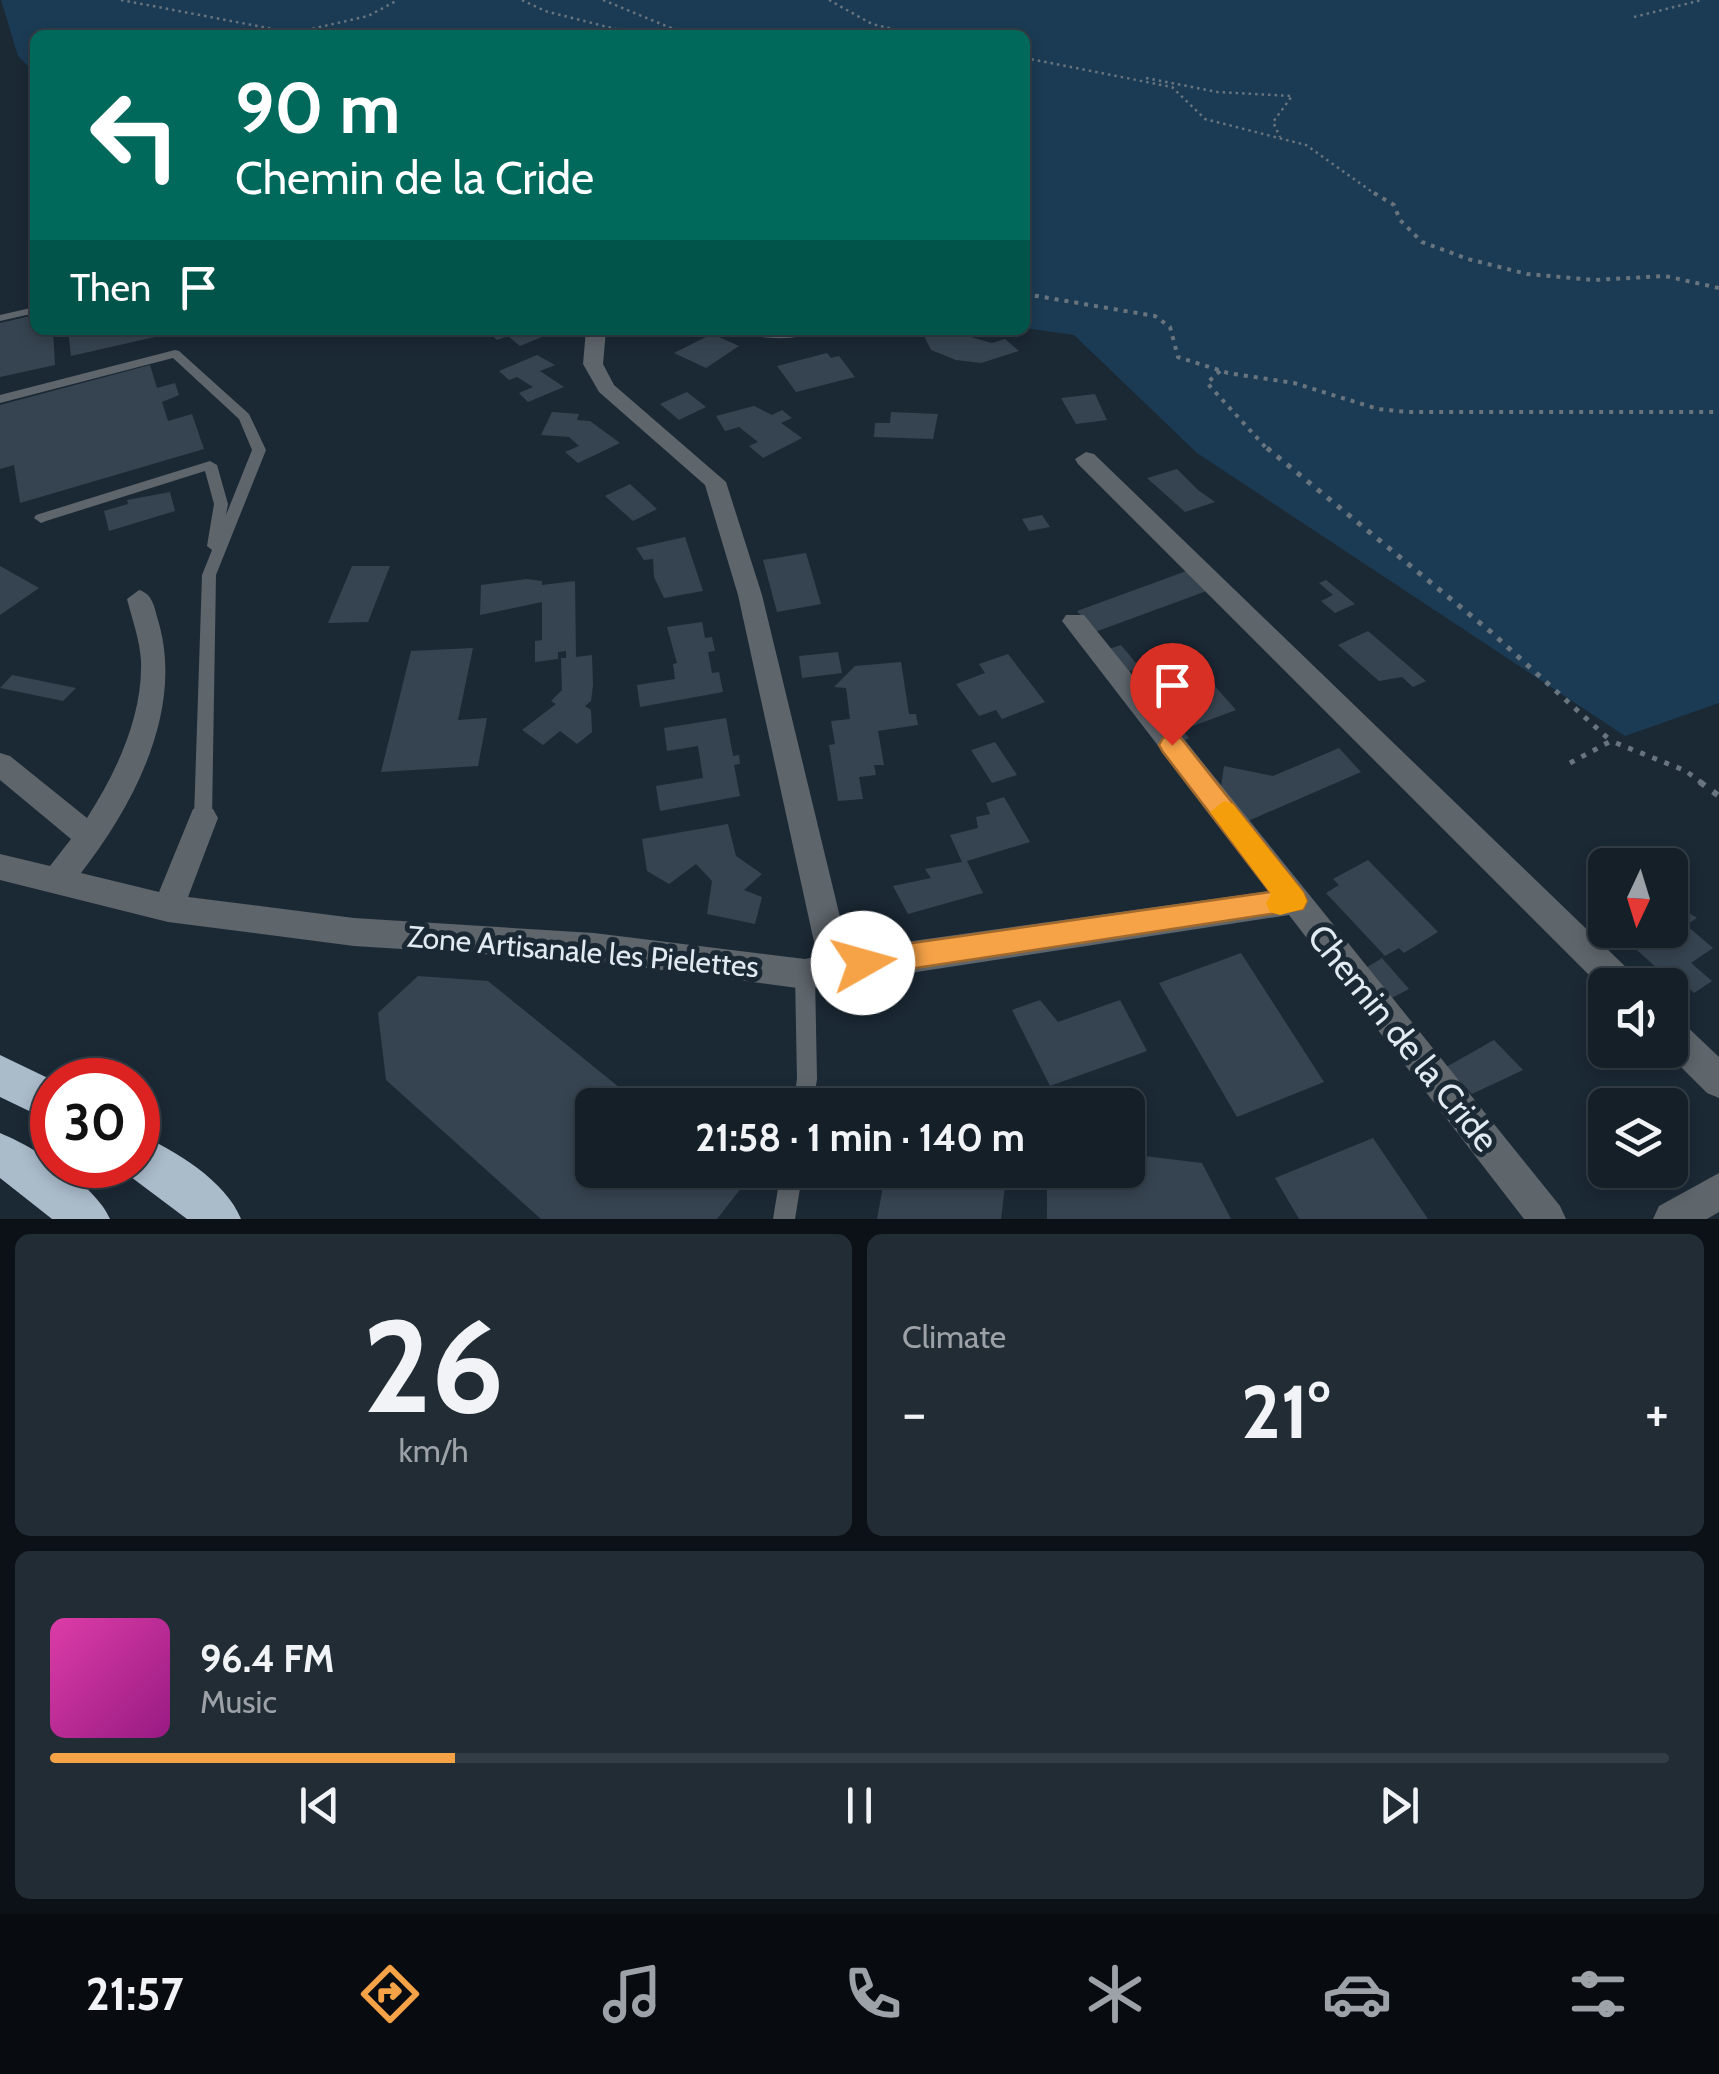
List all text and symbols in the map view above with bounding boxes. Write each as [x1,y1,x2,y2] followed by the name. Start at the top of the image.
[235,65,400,151] text: 90 m
[70,70,200,200] icon: left
[235,151,594,205] text: Chemin de la Cride
[171,260,226,315] icon: arrive
[70,264,151,311] text: Then
[1130,643,1215,746] pin
[1145,658,1200,713] icon: arrive
[1588,848,1688,948] north arrow
[1588,848,1688,1188] map controls
[811,911,915,1015] position arrow
[1299,916,1508,1160] street label: Chemin de la Cride
[406,918,760,985] street label: Zone Artisanale les Pielettes
[1588,968,1688,1068] button: sound
[30,1058,160,1188] speed limit sign: 30
[1588,1088,1688,1188] button: layers
[695,1114,1025,1161] text: 21:58 · 1 min · 140 m
[363,1287,504,1445] text: 26
[902,1317,1006,1356] text: Climate
[1241,1366,1330,1457] text: 21°
[902,1379,926,1446] text: −
[1645,1379,1669,1446] text: +
[398,1431,469,1470] text: km/h
[200,1635,334,1682] text: 96.4 FM
[200,1682,277,1721] text: Music
[292,1778,347,1833] icon: previous
[832,1778,887,1833] icon: pause
[1372,1778,1427,1833] icon: next
[355,1959,425,2029] icon: directions
[597,1959,667,2029] icon: music
[838,1959,908,2029] icon: phone
[1080,1959,1150,2029] icon: climate
[1322,1959,1392,2029] icon: car
[1563,1959,1633,2029] icon: filters
[86,1967,183,2021] text: 21:57

